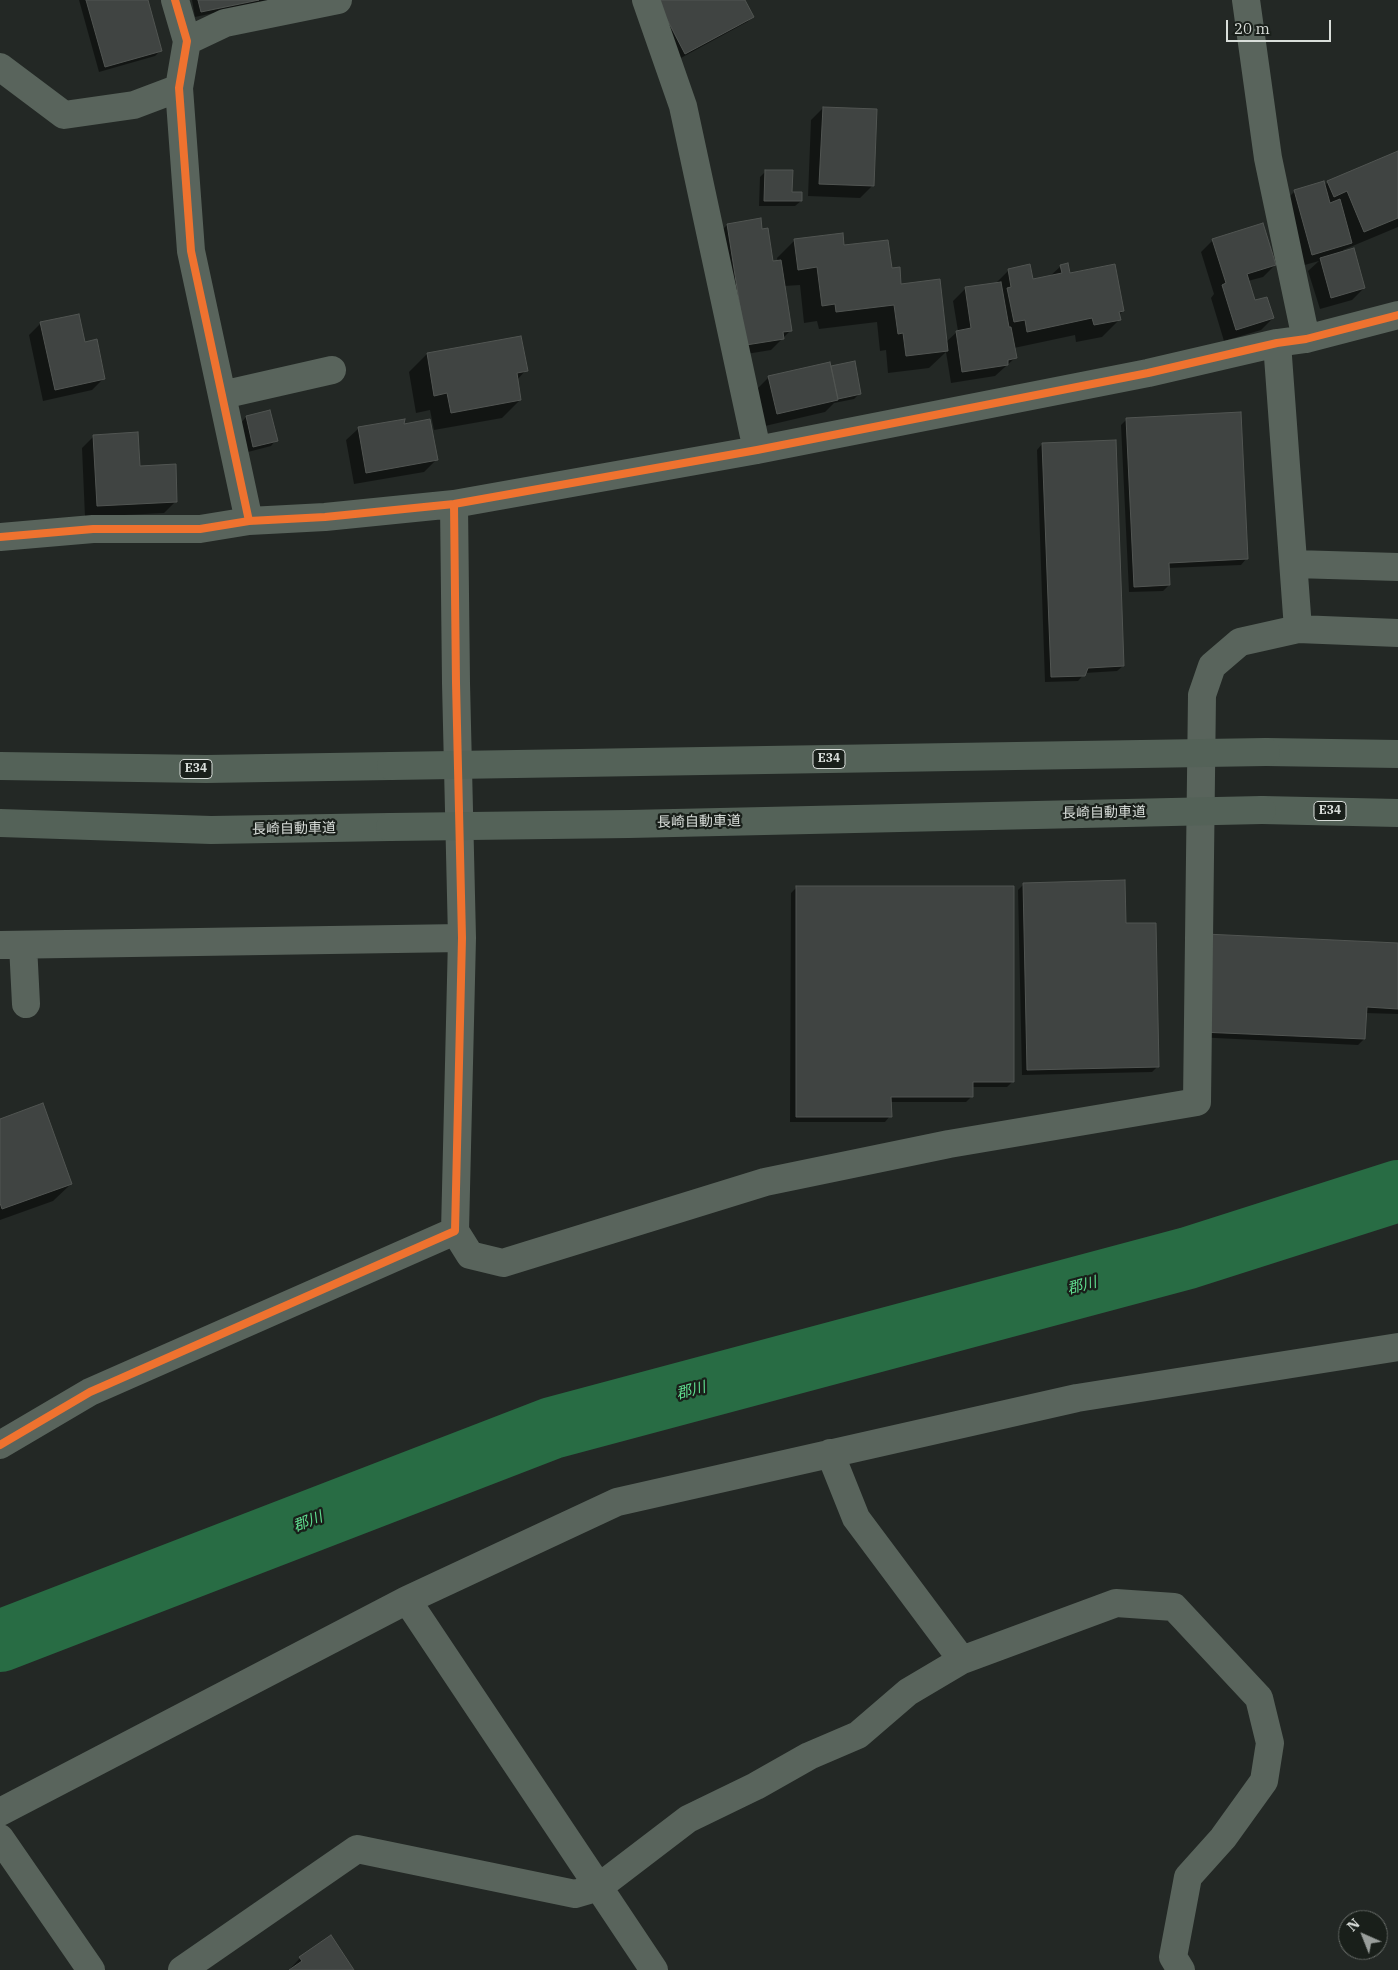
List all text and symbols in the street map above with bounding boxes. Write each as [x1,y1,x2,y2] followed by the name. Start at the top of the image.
[1228,10,1333,42] scale bar
[1234,19,1270,38] text: 20 m
[813,750,845,769] road number: E34
[180,760,212,779] road number: E34
[1314,801,1346,820] road number: E34
[1062,804,1146,822] street label: 長崎自動車道
[657,813,741,831] street label: 長崎自動車道
[252,820,336,838] street label: 長崎自動車道
[1065,1273,1099,1299] water label: 郡川
[674,1378,708,1404] water label: 郡川
[291,1508,325,1536] water label: 郡川
[1338,1910,1388,1960] north arrow
[1343,1915,1364,1935] text: N

